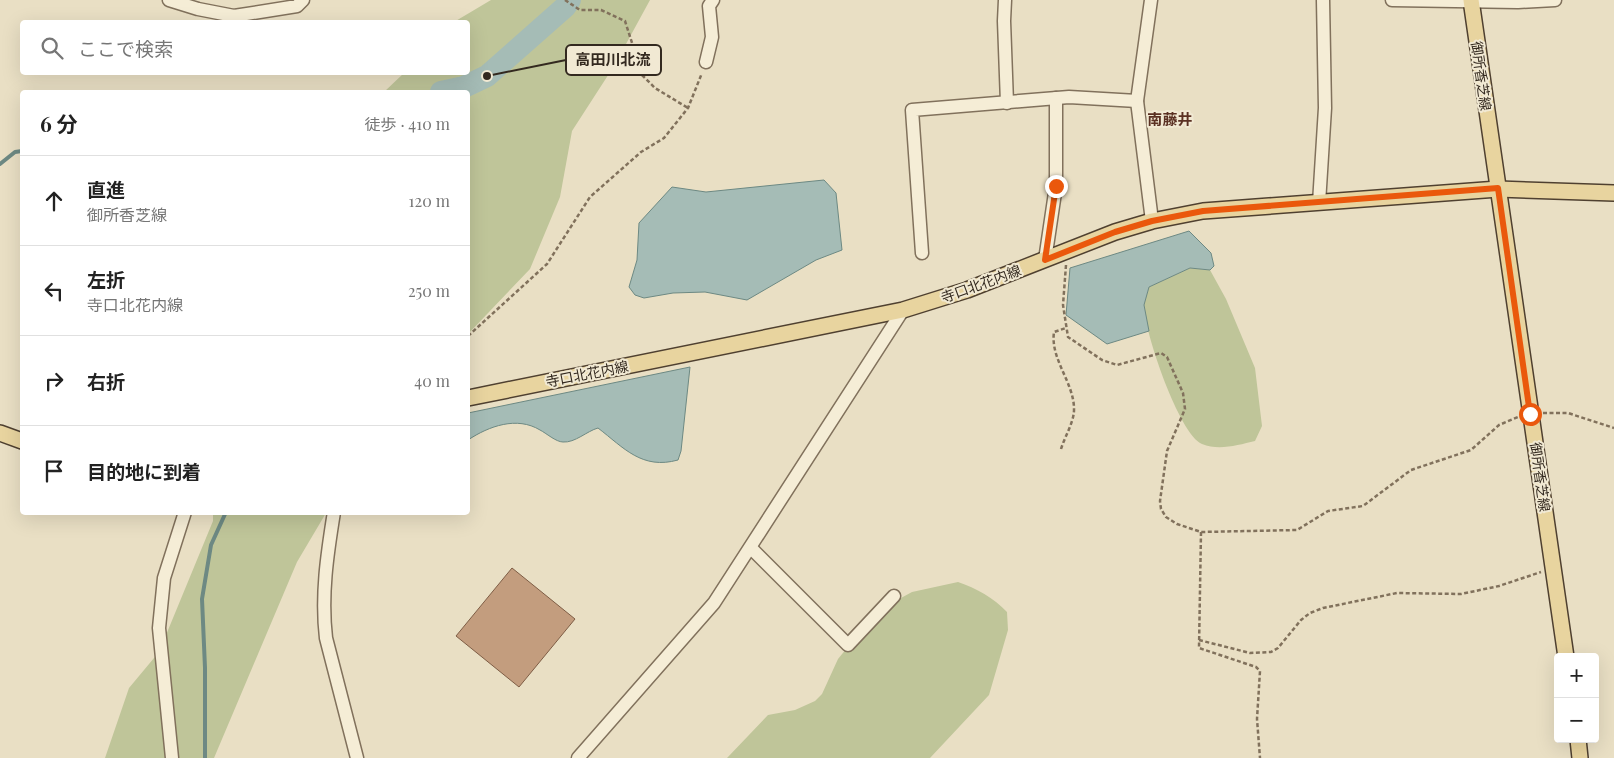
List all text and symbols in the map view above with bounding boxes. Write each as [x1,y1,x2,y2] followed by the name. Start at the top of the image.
[20,20,470,75] search box
[38,34,66,62] icon: search
[78,35,173,61] text: ここで検索
[1467,40,1496,112] street label: 御所香芝線
[566,45,661,75] callout: 高田川北流
[575,49,651,69] text: 高田川北流
[40,109,78,137] text: 6 分
[1147,109,1193,129] district label: 南藤井
[365,113,450,134] text: 徒歩 · 410 m
[1045,175,1068,198] route end
[87,176,125,202] text: 直進
[40,187,68,215] icon: ahead
[409,190,450,211] text: 120 m
[87,204,167,225] text: 御所香芝線
[938,260,1024,307] street label: 寺口北花内線
[87,266,125,292] text: 左折
[40,277,68,305] icon: left
[408,280,450,301] text: 250 m
[87,294,183,315] text: 寺口北花内線
[544,356,630,391] street label: 寺口北花内線
[40,367,68,395] icon: right
[87,368,125,394] text: 右折
[414,370,450,391] text: 40 m
[1519,403,1542,426] route start
[1526,441,1555,513] street label: 御所香芝線
[40,457,68,485] icon: arrive
[87,458,201,484] text: 目的地に到着
[1554,653,1599,743] map controls
[1554,653,1599,698] button: +
[1554,698,1599,743] button: −

